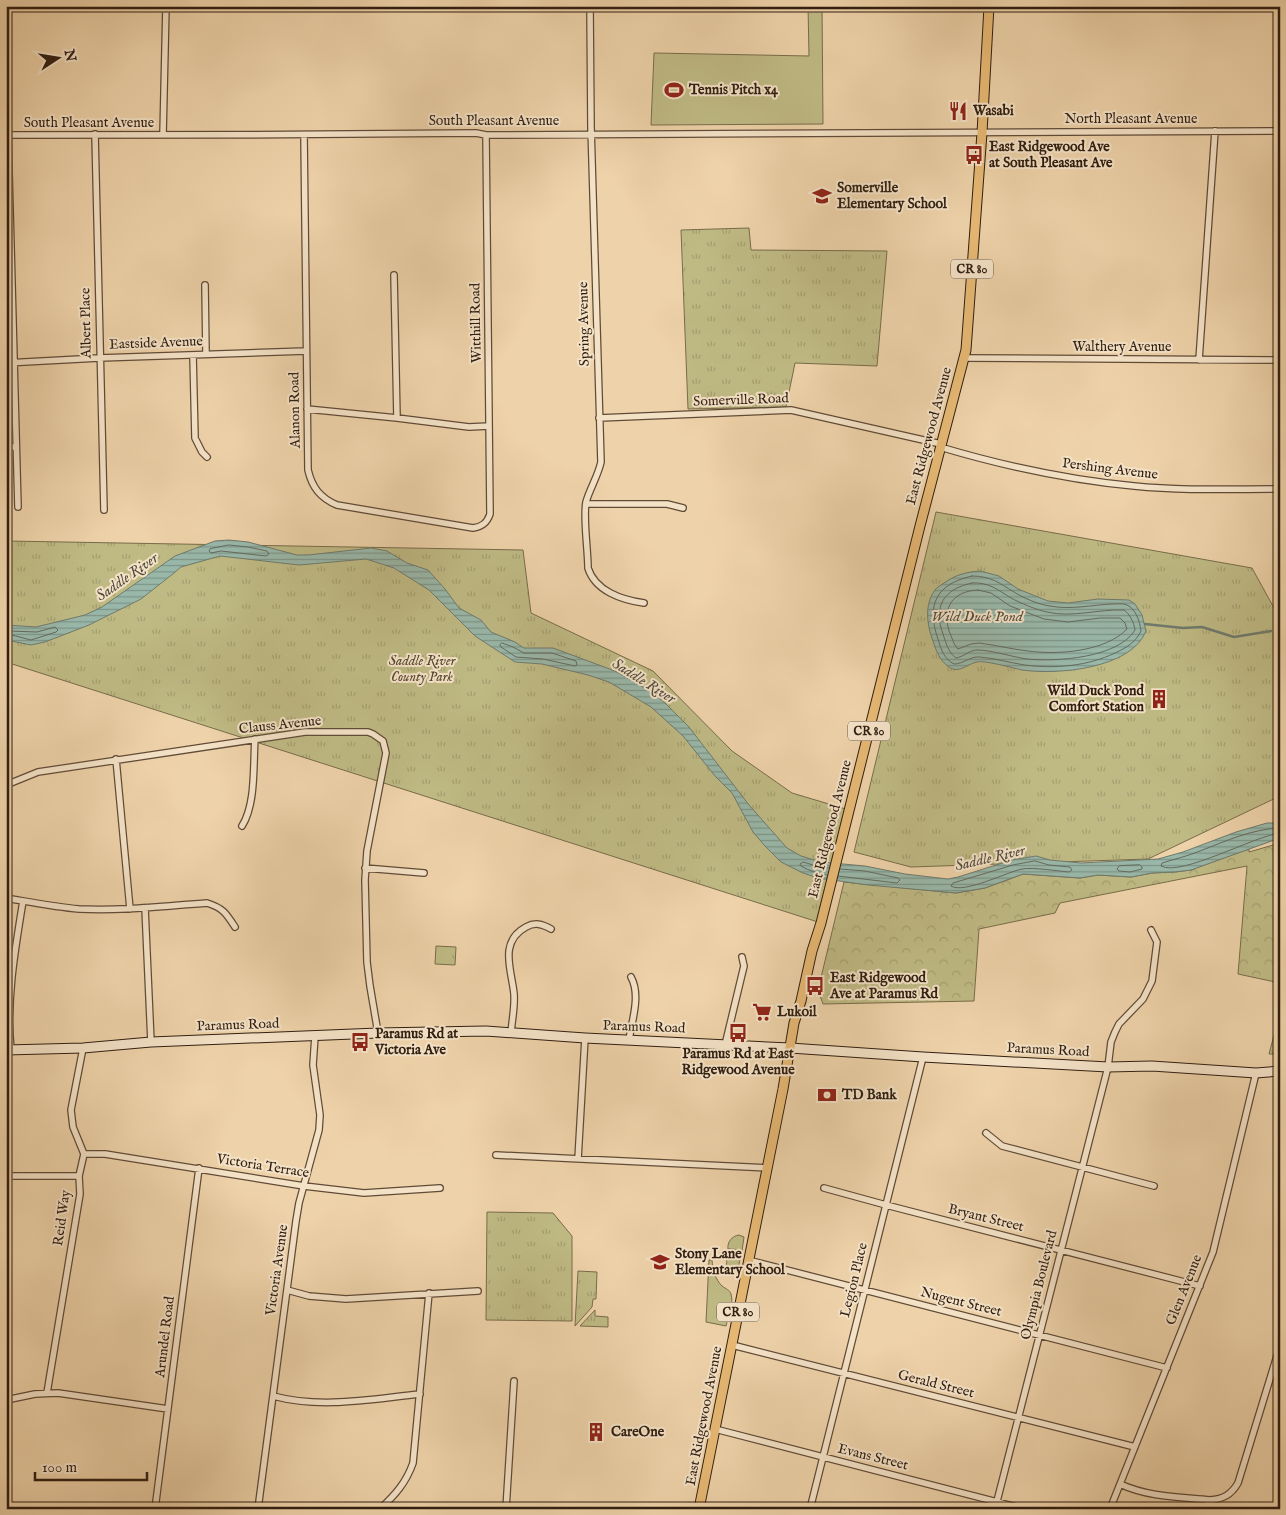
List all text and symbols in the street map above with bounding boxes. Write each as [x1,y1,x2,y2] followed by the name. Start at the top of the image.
[32,32,82,82] north arrow
[59,47,80,63] text: N
[663,79,685,101] sports icon: Tennis Pitch x4
[688,81,779,99] place label: Tennis Pitch x4
[947,100,969,122] restaurant icon: Wasabi
[972,102,1014,120] place label: Wasabi
[1064,110,1198,128] street label: North Pleasant Avenue
[429,112,560,130] street label: South Pleasant Avenue
[24,114,155,132] street label: South Pleasant Avenue
[989,138,1113,172] place label: East Ridgewood Ave at South Pleasant Ave
[963,144,985,166] bus stop icon: East Ridgewood Ave at South Pleasant Ave
[837,179,948,213] place label: Somerville Elementary School
[811,185,833,207] school or university icon: Somerville Elementary School
[951,260,993,278] road number: CR 80
[574,281,594,366] street label: Spring Avenue
[466,282,486,363] street label: Witthill Road
[76,287,96,359] street label: Albert Place
[109,332,204,354] street label: Eastside Avenue
[1073,338,1172,356] street label: Walthery Avenue
[902,365,956,507] street label: East Ridgewood Avenue
[285,371,305,449] street label: Alanon Road
[693,389,790,411] street label: Somerville Road
[1061,454,1160,484] street label: Pershing Avenue
[92,548,162,605] water label: Saddle River
[931,607,1024,626] water label: Wild Duck Pond
[389,652,457,686] park label: Saddle River County Park
[609,654,680,708] water label: Saddle River
[1046,682,1145,716] place label: Wild Duck Pond Comfort Station
[1148,688,1170,710] building icon: Wild Duck Pond Comfort Station
[238,712,323,738] street label: Clauss Avenue
[848,721,890,740] road number: CR 80
[804,757,856,900] street label: East Ridgewood Avenue
[953,841,1028,875] water label: Saddle River
[829,969,938,1003] place label: East Ridgewood Ave at Paramus Rd
[804,975,826,997] bus stop icon: East Ridgewood Ave at Paramus Rd
[751,1001,773,1023] supermarket icon: Lukoil
[777,1003,818,1021] place label: Lukoil
[196,1015,280,1035] street label: Paramus Road
[602,1017,686,1037] street label: Paramus Road
[727,1022,749,1044] bus stop icon: Paramus Rd at East Ridgewood Avenue
[374,1025,458,1059] place label: Paramus Rd at Victoria Ave
[349,1031,371,1053] bus stop icon: Paramus Rd at Victoria Ave
[1006,1039,1090,1061] street label: Paramus Road
[681,1045,795,1079] place label: Paramus Rd at East Ridgewood Avenue
[816,1084,838,1106] bank icon: TD Bank
[841,1086,897,1104] place label: TD Bank
[215,1150,311,1182] street label: Victoria Terrace
[49,1189,75,1247] street label: Reid Way
[946,1200,1026,1236] street label: Bryant Street
[262,1223,292,1318] street label: Victoria Avenue
[1017,1228,1061,1342] street label: Olympia Boulevard
[836,1240,872,1319] street label: Legion Place
[675,1245,786,1279] place label: Stony Lane Elementary School
[649,1251,671,1273] school or university icon: Stony Lane Elementary School
[1162,1252,1207,1328] street label: Glen Avenue
[919,1283,1004,1321] street label: Nugent Street
[151,1295,179,1380] street label: Arundel Road
[717,1302,759,1321] road number: CR 80
[682,1344,726,1487] street label: East Ridgewood Avenue
[896,1366,976,1402] street label: Gerald Street
[585,1421,607,1443] building icon: CareOne
[611,1423,665,1441] place label: CareOne
[836,1440,910,1474] street label: Evans Street
[35,1450,148,1482] scale bar
[42,1458,78,1477] text: 100 m

